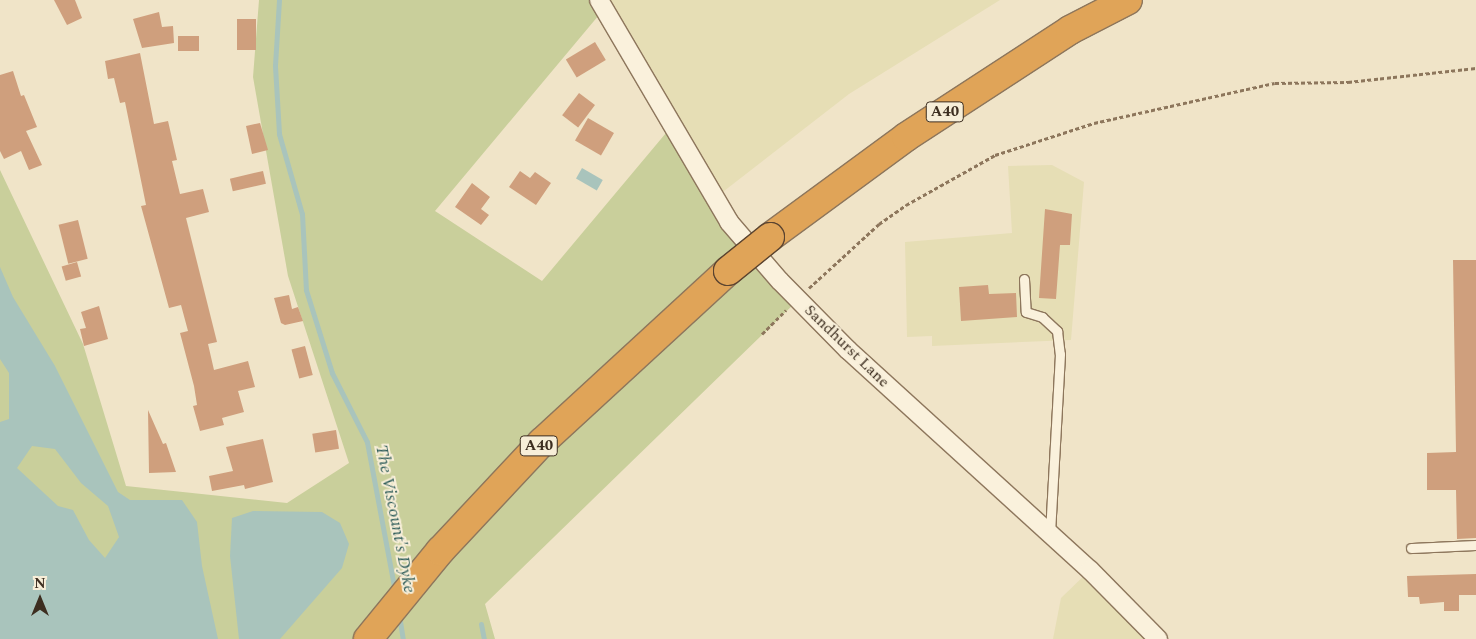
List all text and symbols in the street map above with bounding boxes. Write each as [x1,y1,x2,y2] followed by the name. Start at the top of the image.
[925,100,965,124] road number: A40
[800,301,894,391] street label: Sandhurst Lane
[519,434,559,458] road number: A40
[370,443,420,595] water label: The Viscount's Dyke
[34,573,46,594] text: N
[15,574,65,624] north arrow

